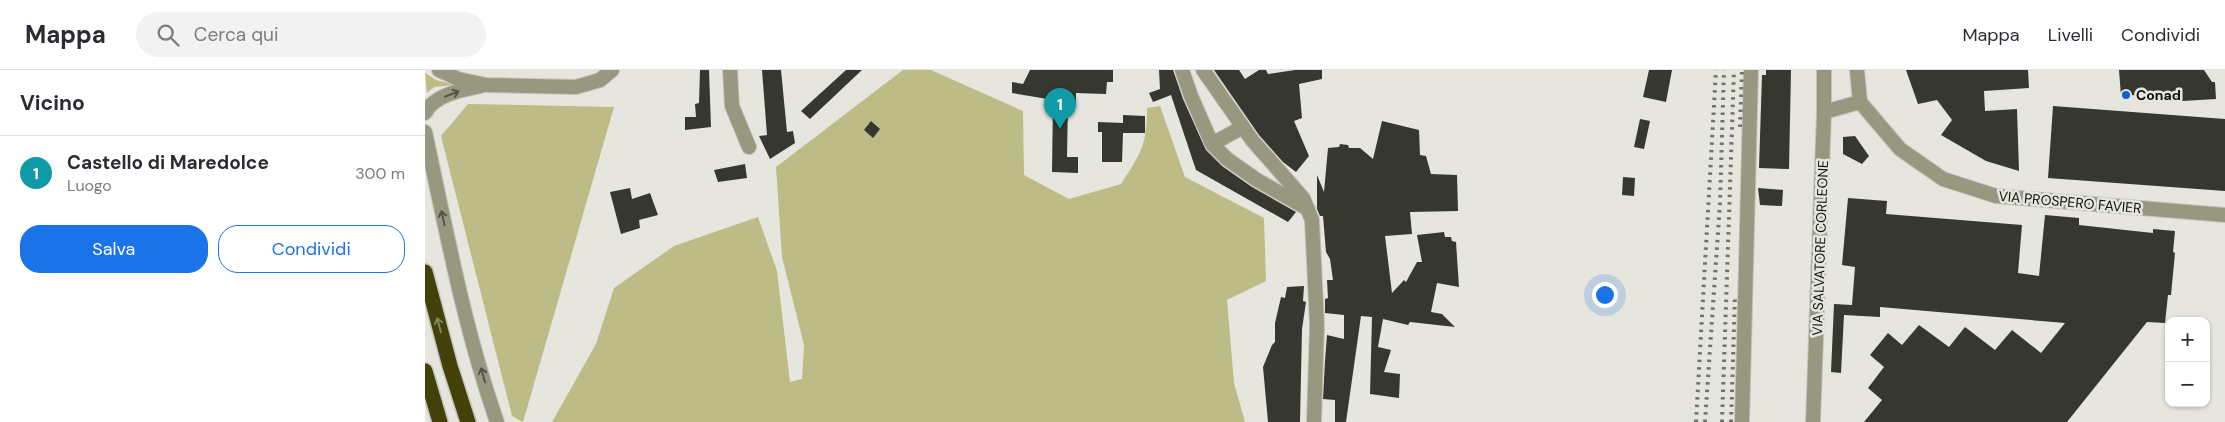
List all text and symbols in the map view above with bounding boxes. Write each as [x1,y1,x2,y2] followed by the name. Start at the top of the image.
[136,12,486,57] search box
[25,19,106,50] text: Mappa
[154,21,182,49] icon: search
[194,22,279,47] text: Cerca qui
[1962,23,2020,47] text: Mappa
[2048,23,2093,47] text: Livelli
[2121,23,2200,47] text: Condividi
[2136,86,2181,104] place label: Conad
[444,88,459,98] one-way arrow
[1044,88,1076,129] pin: 1
[20,89,85,117] text: Vicino
[2120,89,2132,101] marker: Conad
[67,150,269,175] text: Castello di Maredolce
[1808,160,1832,336] street label: VIA SALVATORE CORLEONE
[33,163,39,184] text: 1
[355,163,405,184] text: 300 m
[67,175,112,196] text: Luogo
[1998,187,2142,217] street label: VIA PROSPERO FAVIER
[438,210,448,226] one-way arrow
[20,225,208,273] button: Salva
[218,225,405,273] button: Condividi
[1592,282,1618,308] your location
[434,317,443,333] one-way arrow
[2165,317,2210,407] map controls
[2165,317,2210,362] button: +
[2165,362,2210,407] button: −
[478,368,488,384] one-way arrow

